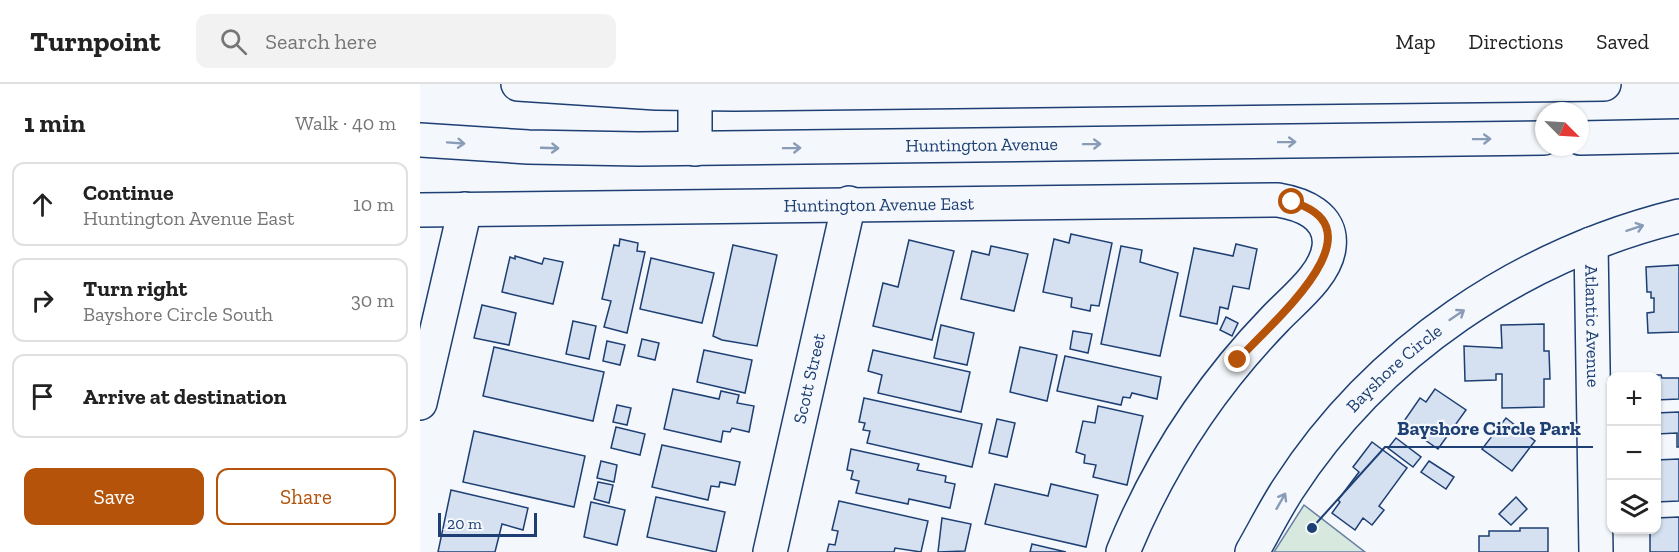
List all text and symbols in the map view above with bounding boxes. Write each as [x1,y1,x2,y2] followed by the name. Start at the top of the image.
[196,14,616,68] search box
[30,25,160,58] text: Turnpoint
[217,25,250,58] icon: search
[265,28,377,55] text: Search here
[1396,29,1436,54] text: Map
[1469,29,1563,54] text: Directions
[1596,29,1649,54] text: Saved
[1535,102,1589,156] north arrow
[24,107,85,139] text: 1 min
[295,111,396,135] text: Walk · 40 m
[905,133,1058,157] street label: Huntington Avenue
[1472,133,1492,145] one-way arrow
[1277,136,1297,148] one-way arrow
[446,137,465,148] one-way arrow
[1082,138,1102,150] one-way arrow
[540,142,560,154] one-way arrow
[782,142,802,154] one-way arrow
[83,179,174,206] text: Continue
[26,188,59,221] icon: ahead
[1278,188,1304,214] route start
[353,192,394,216] text: 10 m
[784,193,975,217] street label: Huntington Avenue East
[83,206,294,230] text: Huntington Avenue East
[1625,222,1644,233] one-way arrow
[1580,264,1604,387] street label: Atlantic Avenue
[83,275,187,302] text: Turn right
[26,284,59,317] icon: right
[351,288,394,312] text: 30 m
[83,302,273,326] text: Bayshore Circle South
[1448,309,1465,321] one-way arrow
[1341,319,1446,417] street label: Bayshore Circle
[788,331,830,426] street label: Scott Street
[1224,346,1250,372] route end
[1607,372,1661,534] map controls
[1607,372,1661,426] button: +
[26,380,59,413] icon: arrive
[83,383,286,410] text: Arrive at destination
[1385,409,1593,447] callout: Bayshore Circle Park
[1397,416,1581,440] text: Bayshore Circle Park
[1607,426,1661,480] button: −
[24,468,204,525] button: Save
[216,468,396,525] button: Share
[1607,480,1661,534] button: layers
[1275,493,1287,510] one-way arrow
[438,510,537,538] scale bar
[447,514,482,533] text: 20 m

